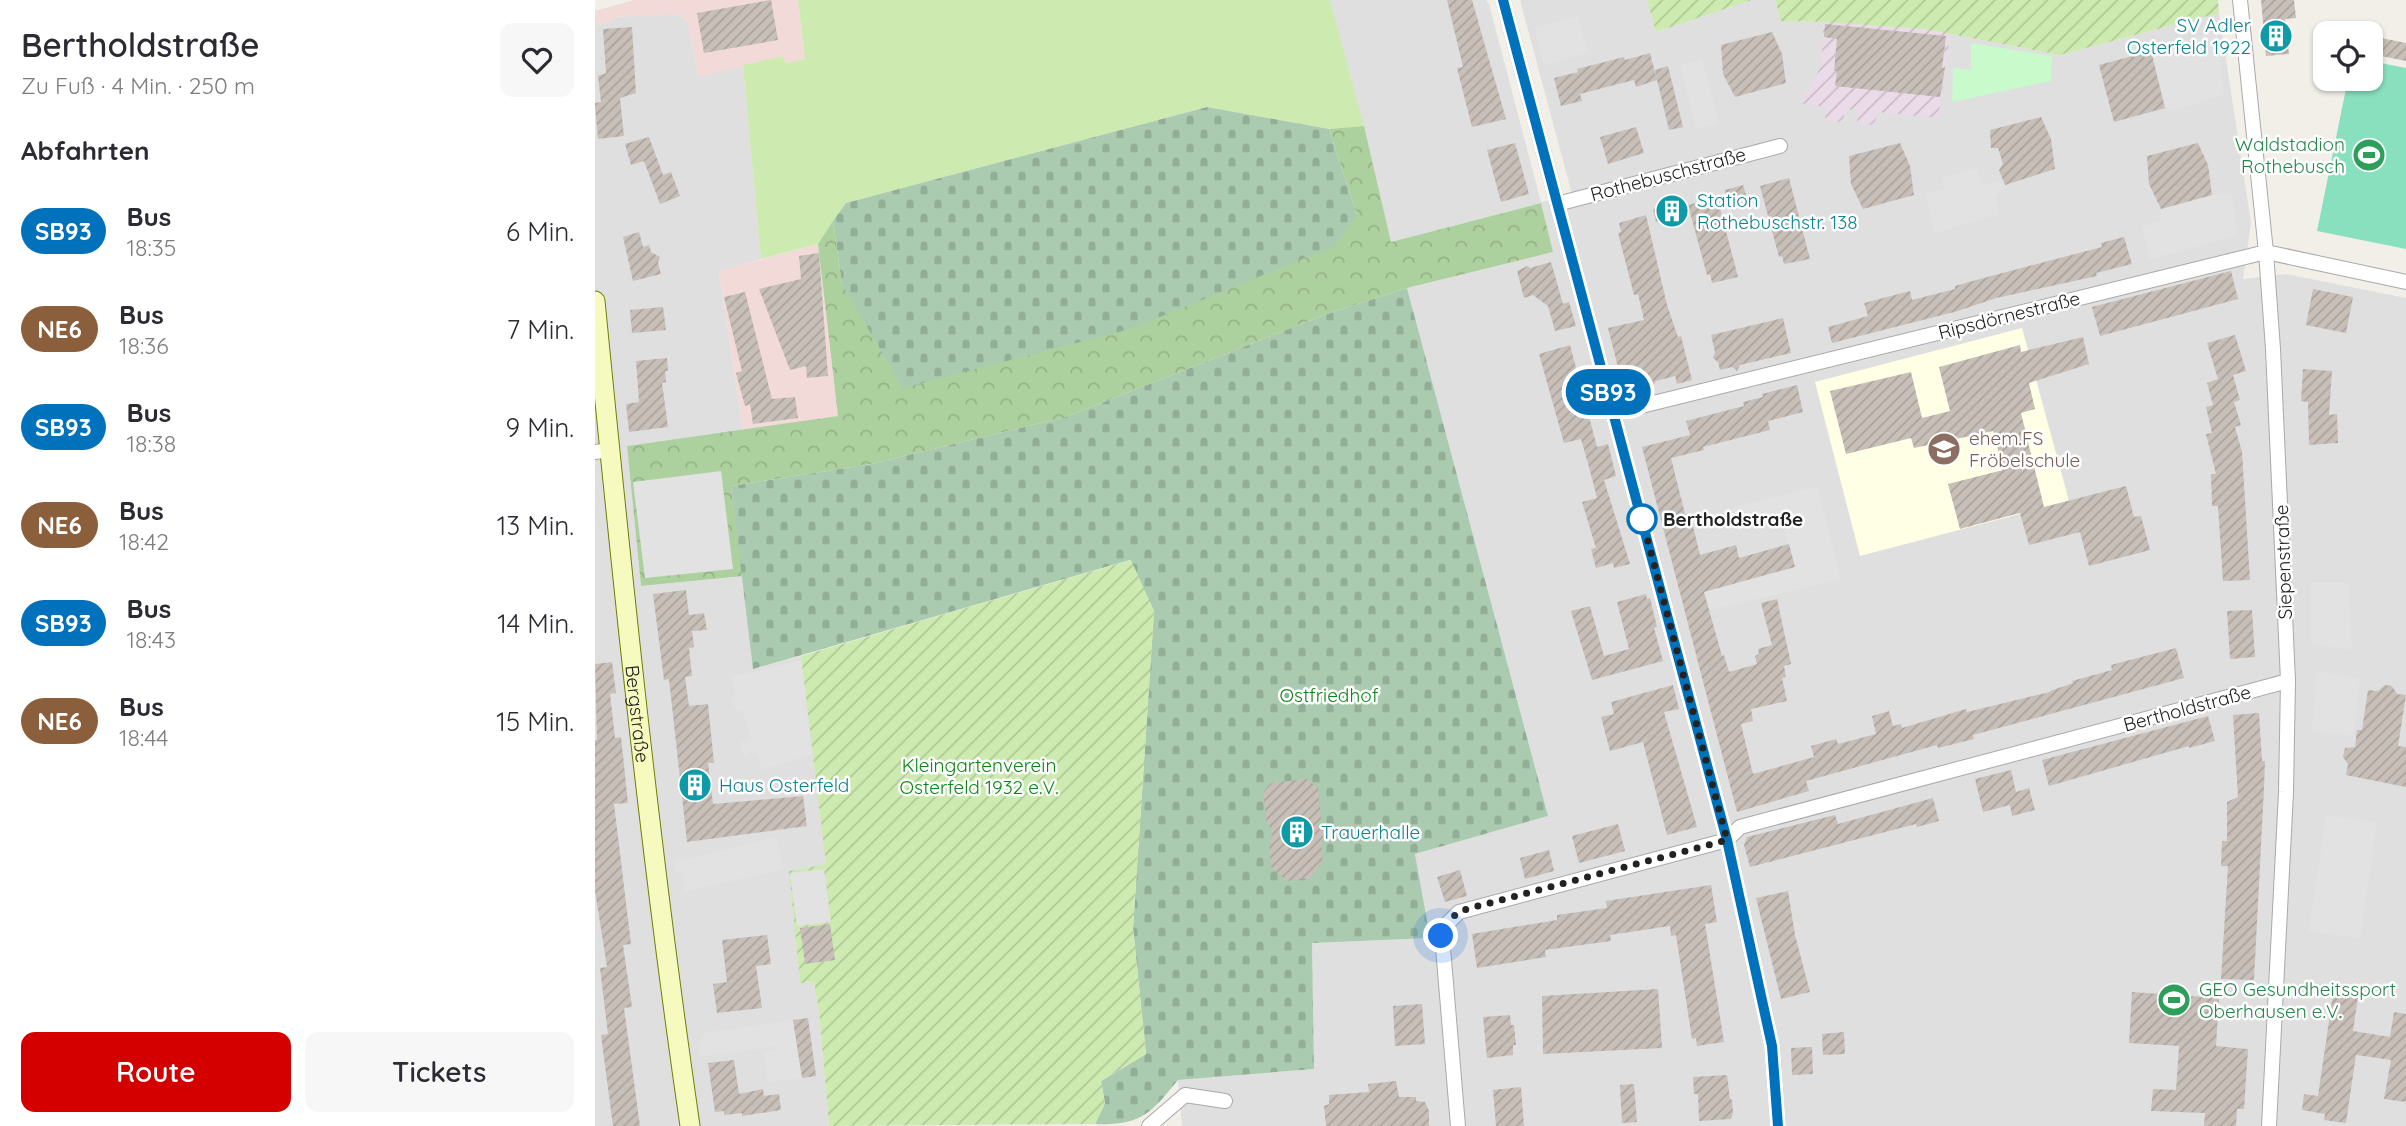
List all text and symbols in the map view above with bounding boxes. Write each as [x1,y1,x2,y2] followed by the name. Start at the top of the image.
[2127,13,2252,59] place label: SV Adler Osterfeld 1922
[2257,17,2295,55] building icon: SV Adler Osterfeld 1922
[2313,21,2383,91] map controls
[2313,21,2383,91] button: locate
[500,23,574,97] button: heart
[21,24,259,65] text: Bertholdstraße
[21,71,255,100] text: Zu Fuß · 4 Min. · 250 m
[2235,132,2345,178] place label: Waldstadion Rothebusch
[21,134,150,167] text: Abfahrten
[2350,136,2388,174] sports icon: Waldstadion Rothebusch
[1588,142,1748,206] street label: Rothebuschstraße
[1697,188,1858,234] place label: Station Rothebuschstr. 138
[1653,192,1691,230] building icon: Station Rothebuschstr. 138
[127,200,171,233] text: Bus
[506,215,574,248] text: 6 Min.
[35,216,92,246] text: SB93
[127,233,176,262] text: 18:35
[1936,286,2082,344] street label: Ripsdörnestraße
[119,298,164,331] text: Bus
[507,313,574,346] text: 7 Min.
[37,314,82,344] text: NE6
[119,331,169,360] text: 18:36
[1559,369,1657,415] line badge: SB93
[1580,377,1636,407] text: SB93
[127,396,171,429] text: Bus
[506,411,574,444] text: 9 Min.
[35,412,92,442] text: SB93
[1969,426,2080,472] place label: ehem.FS Fröbelschule
[127,429,176,458] text: 18:38
[1925,430,1963,468] school or university icon: ehem.FS Fröbelschule
[119,494,164,527] text: Bus
[1627,504,1657,534] marker: Bertholdstraße
[2269,504,2297,620] street label: Siepenstraße
[1663,507,1803,531] place label: Bertholdstraße
[497,509,574,542] text: 13 Min.
[37,510,82,540] text: NE6
[119,527,169,556] text: 18:42
[127,592,171,625] text: Bus
[497,607,574,640] text: 14 Min.
[35,608,92,638] text: SB93
[127,625,176,654] text: 18:43
[620,664,655,764] street label: Bergstraße
[2121,679,2253,737] street label: Bertholdstraße
[1279,683,1379,707] park label: Ostfriedhof
[119,690,164,723] text: Bus
[496,705,574,738] text: 15 Min.
[37,706,82,736] text: NE6
[119,723,168,752] text: 18:44
[899,753,1059,799] park label: Kleingartenverein Osterfeld 1932 e.V.
[676,766,714,804] building icon: Haus Osterfeld
[719,773,849,797] place label: Haus Osterfeld
[1278,813,1316,851] building icon: Trauerhalle
[1321,820,1420,844] place label: Trauerhalle
[1423,918,1458,953] your location
[2199,977,2396,1023] place label: GEO Gesundheitssport Oberhausen e.V.
[2155,981,2193,1019] sports icon: GEO Gesundheitssport Oberhausen e.V.
[21,1032,291,1112] button: Route
[305,1032,574,1112] button: Tickets

